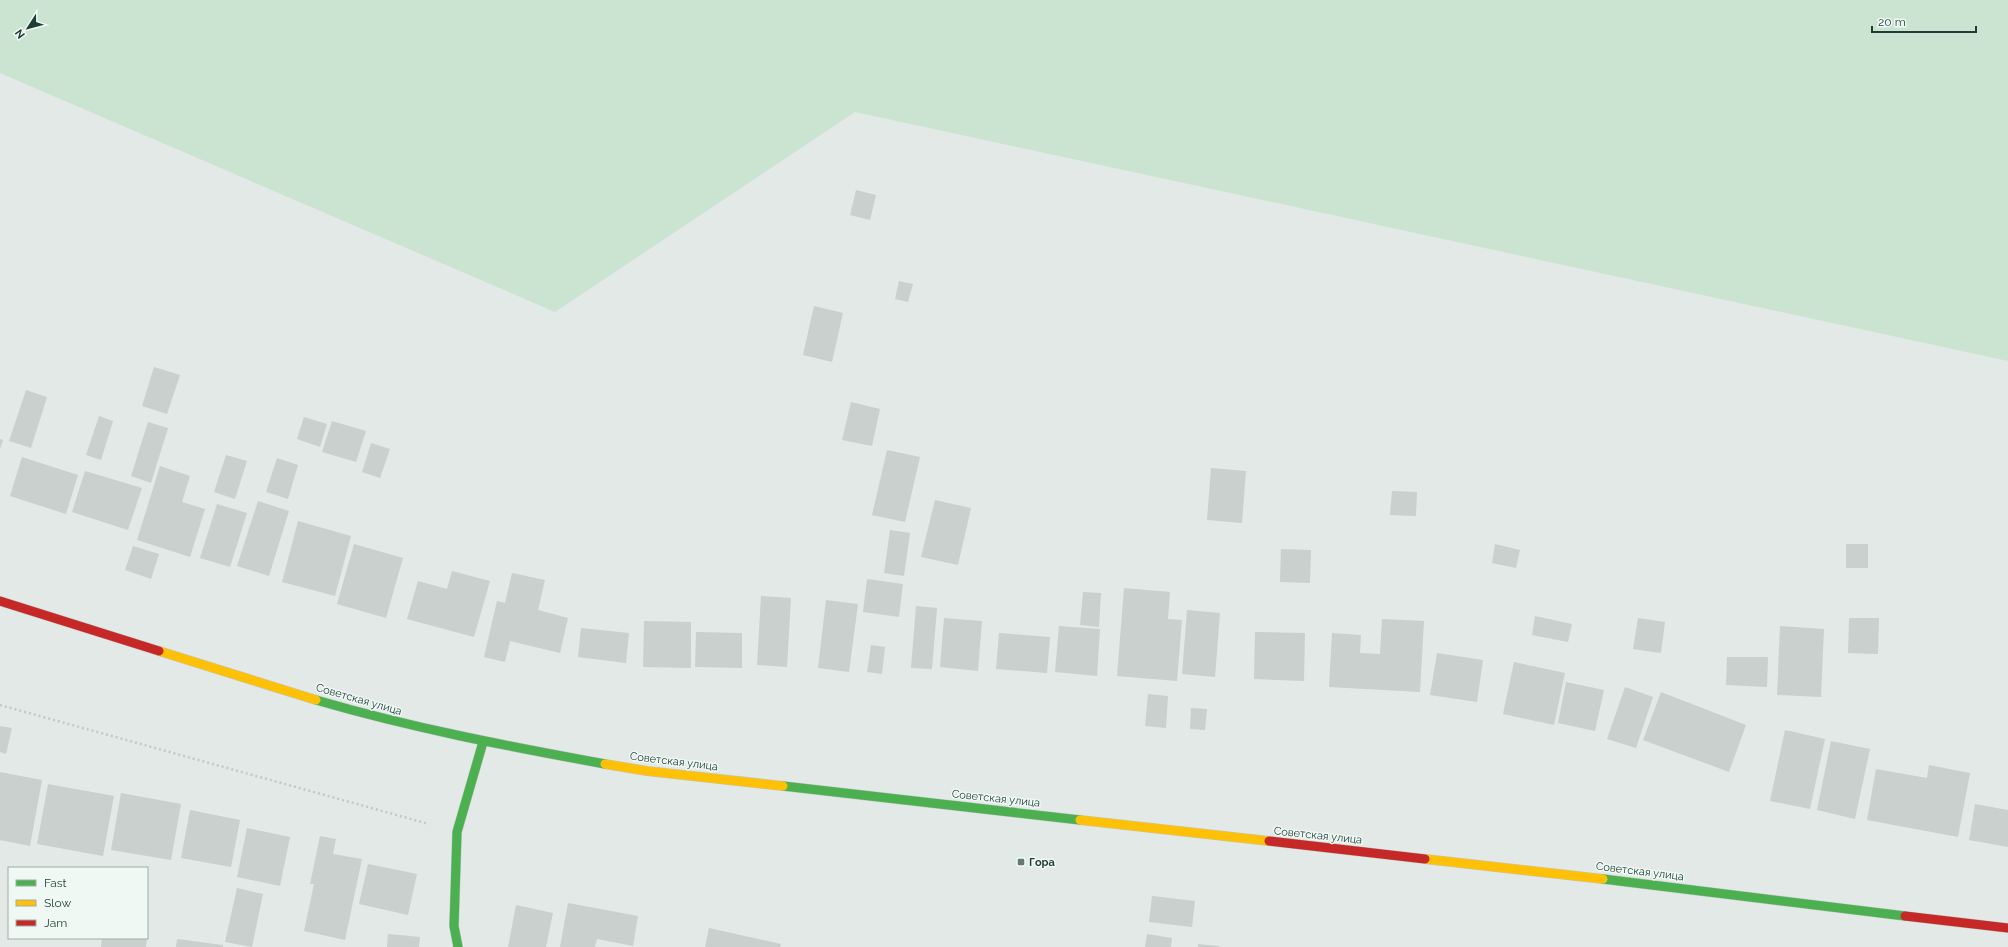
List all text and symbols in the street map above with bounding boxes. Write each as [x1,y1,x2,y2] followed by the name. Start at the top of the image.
[8,8,48,48] north arrow
[1872,8,1976,34] scale bar
[1878,15,1906,29] text: 20 m
[13,26,28,41] text: N
[314,681,403,718] street label: Советская улица
[629,750,719,773] street label: Советская улица
[951,787,1041,810] street label: Советская улица
[1273,824,1363,847] street label: Советская улица
[1029,856,1055,869] place label: Гора
[1016,857,1026,867] marker: Гора
[1595,860,1685,883] street label: Советская улица
[8,867,148,939] legend
[44,876,67,890] text: Fast
[44,896,71,910] text: Slow
[44,916,67,930] text: Jam

